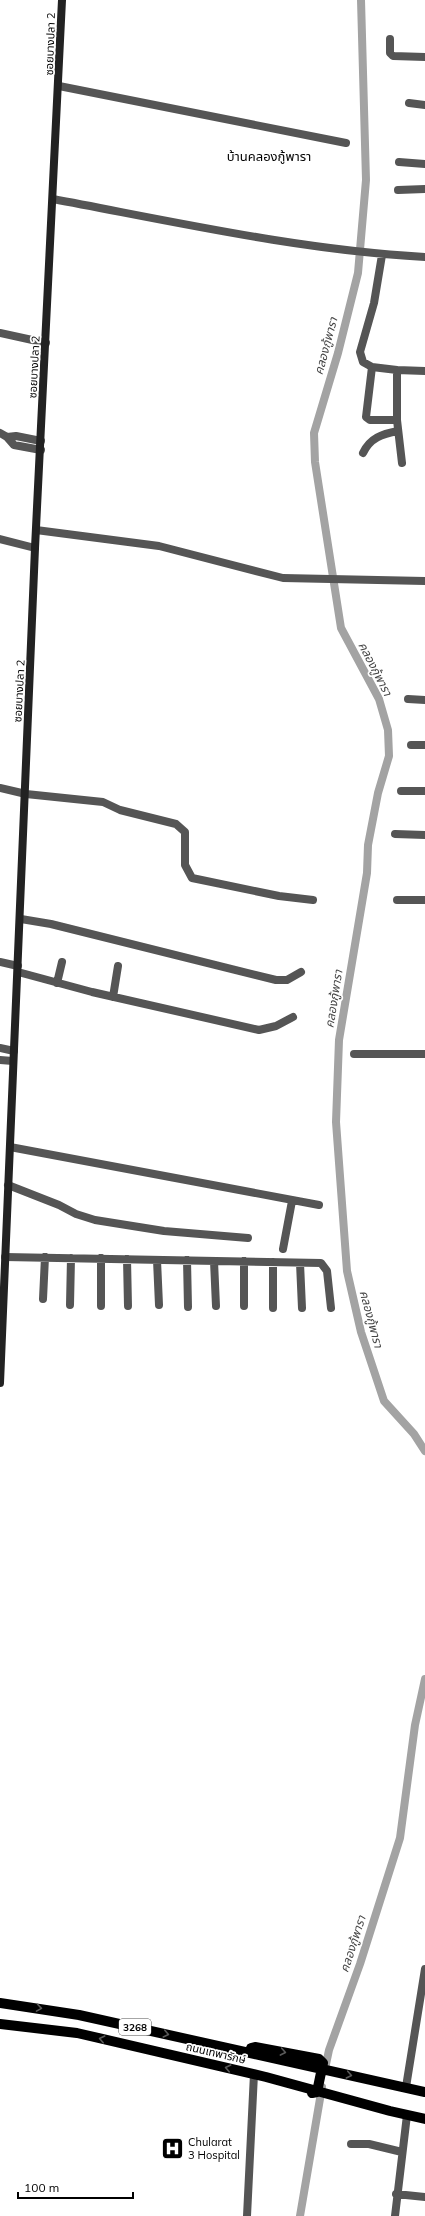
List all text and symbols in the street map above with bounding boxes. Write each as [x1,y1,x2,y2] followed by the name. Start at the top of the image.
[42,12,58,76] street label: ซอยบางปลา 2
[227,148,311,164] district label: บ้านคลองกู้พารา
[311,314,342,376] water label: คลองกู้พารา
[25,335,43,399] street label: ซอยบางปลา 2
[355,639,396,700] water label: คลองกู้พารา
[10,659,28,723] street label: ซอยบางปลา 2
[322,968,347,1029] water label: คลองกู้พารา
[356,1289,387,1351] water label: คลองกู้พารา
[336,1913,370,1974] water label: คลองกู้พารา
[36,2003,42,2012] one-way arrow
[119,2019,151,2035] road number: 3268
[163,2030,169,2038] one-way arrow
[99,2035,106,2044] one-way arrow
[185,2039,247,2067] street label: ถนนเทพารักษ์
[280,2047,286,2056] one-way arrow
[225,2065,232,2073] one-way arrow
[345,2071,352,2079] one-way arrow
[159,2135,185,2161] hospital icon: Chularat 3 Hospital
[188,2135,240,2162] place label: Chularat 3 Hospital
[18,2174,133,2200] scale bar
[24,2180,59,2195] text: 100 m

